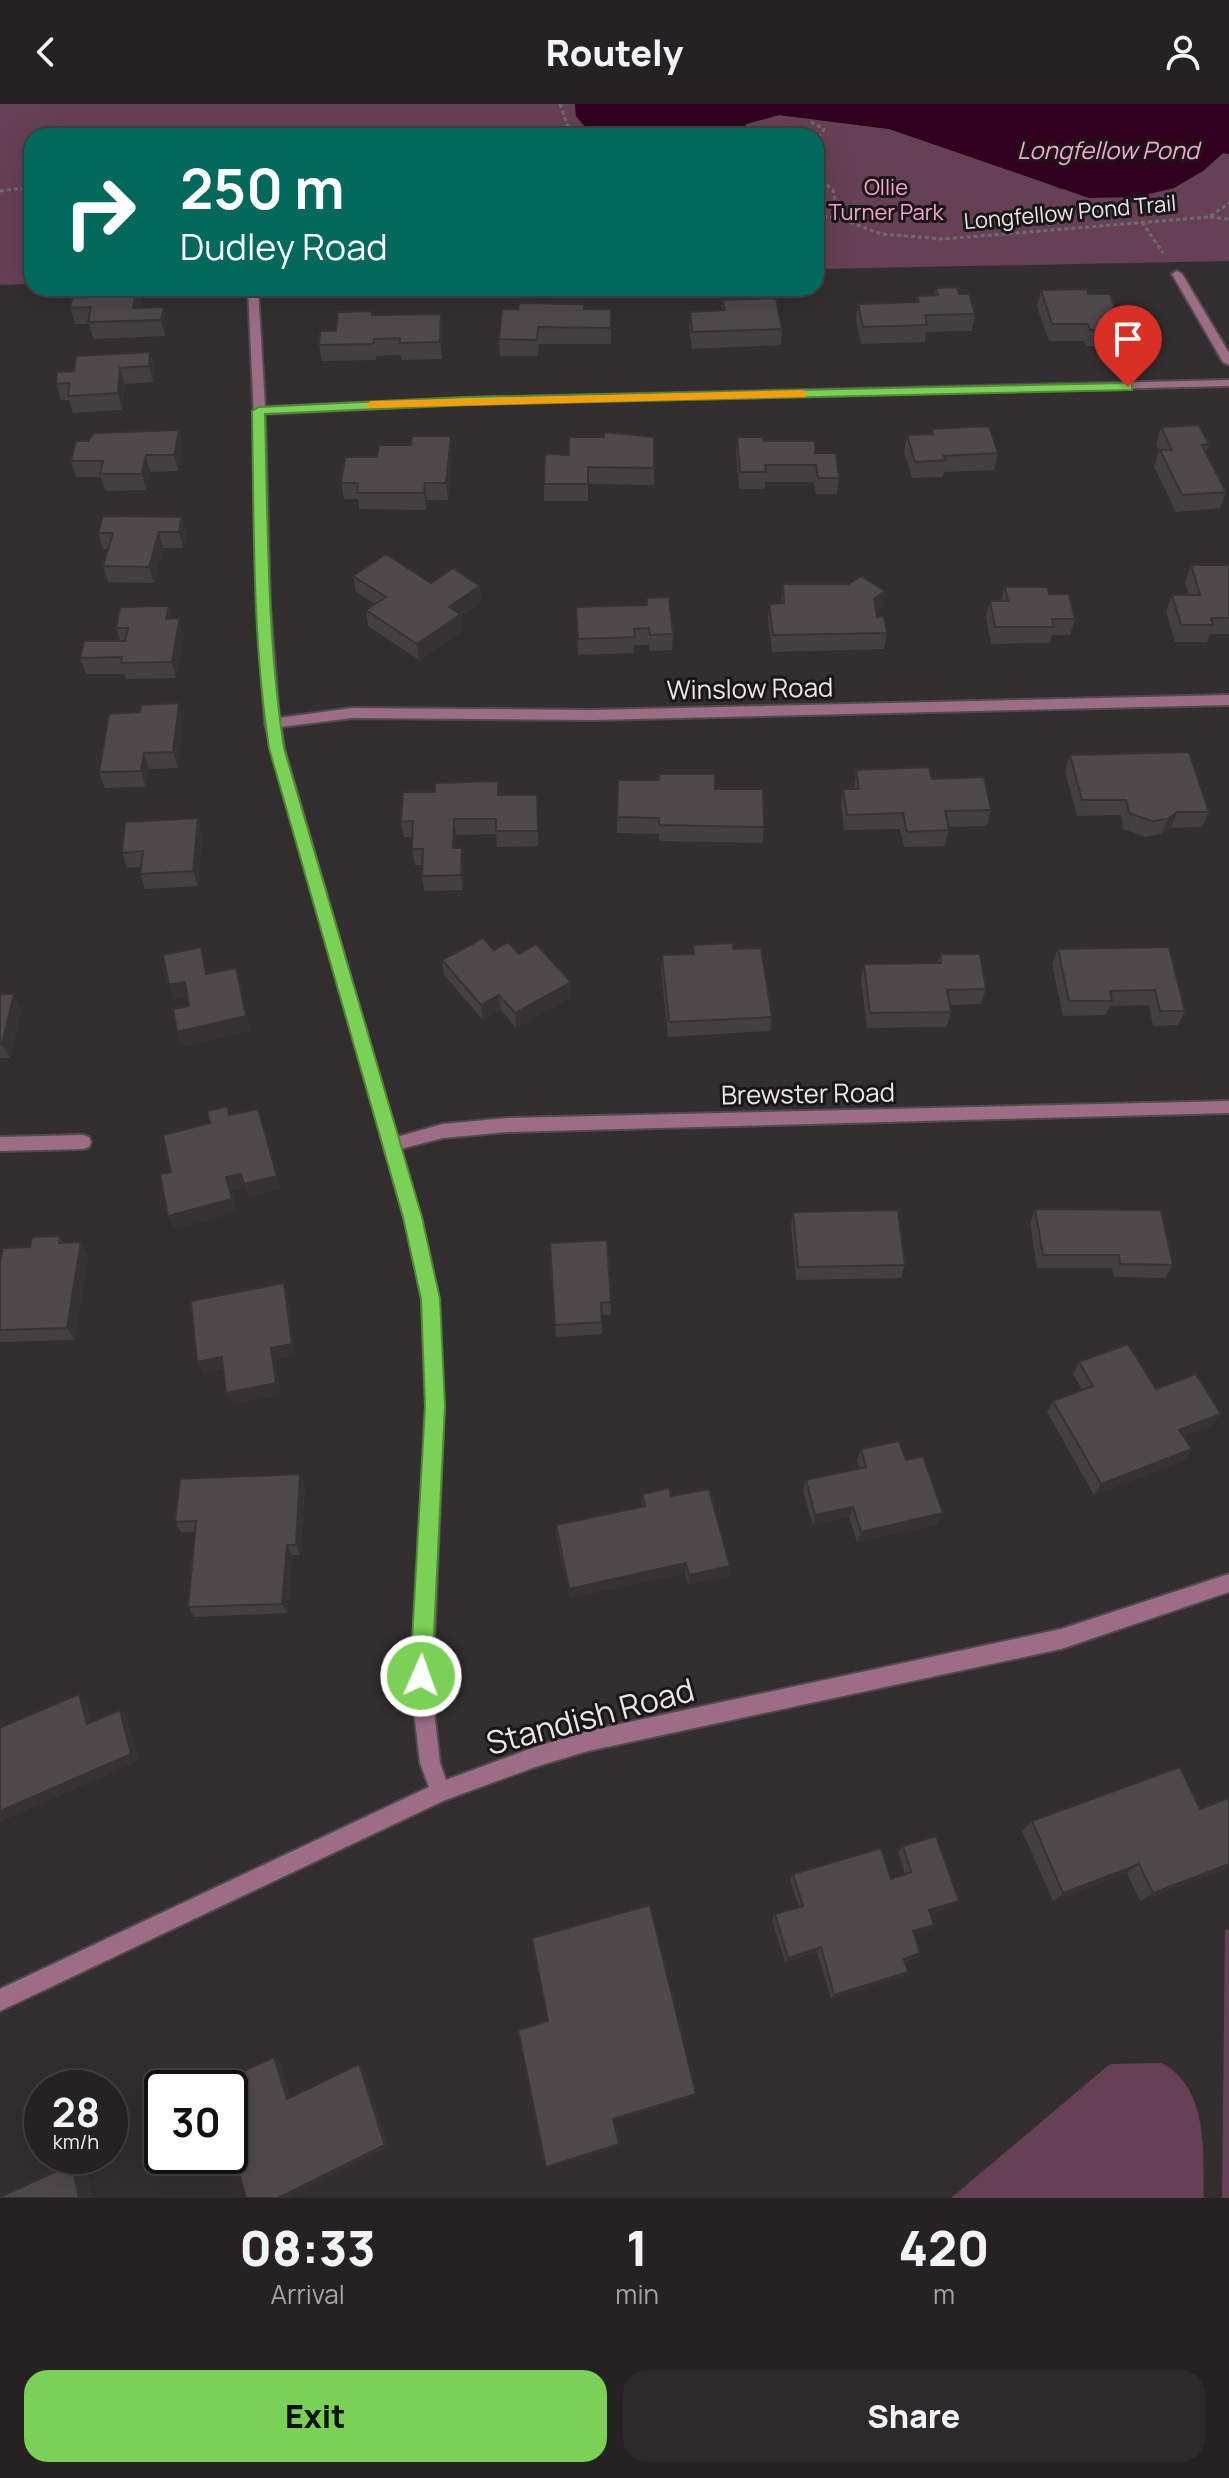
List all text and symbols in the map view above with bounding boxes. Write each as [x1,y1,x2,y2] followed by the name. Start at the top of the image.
[546,28,683,77] text: Routely
[24,30,68,74] icon: back
[1161,30,1205,74] icon: person
[1017,133,1202,166] water label: Longfellow Pond
[180,149,345,226] text: 250 m
[48,160,152,264] icon: right
[828,172,945,227] park label: Ollie Turner Park
[962,188,1178,236] street label: Longfellow Pond Trail
[180,222,388,271] text: Dudley Road
[1094,305,1162,387] pin
[1106,317,1150,361] icon: arrive
[666,669,834,707] street label: Winslow Road
[721,1073,895,1113] street label: Brewster Road
[379,1634,463,1718] position arrow
[481,1667,699,1765] street label: Standish Road
[144,2070,248,2174] speed limit sign: 30
[52,2084,100,2139] text: 28
[53,2128,99,2155] text: km/h
[240,2215,376,2280] text: 08:33
[626,2215,648,2280] text: 1
[899,2215,989,2280] text: 420
[271,2276,345,2312] text: Arrival
[615,2276,659,2312] text: min
[933,2276,955,2312] text: m
[24,2370,607,2462] button: Exit
[623,2370,1205,2462] button: Share

